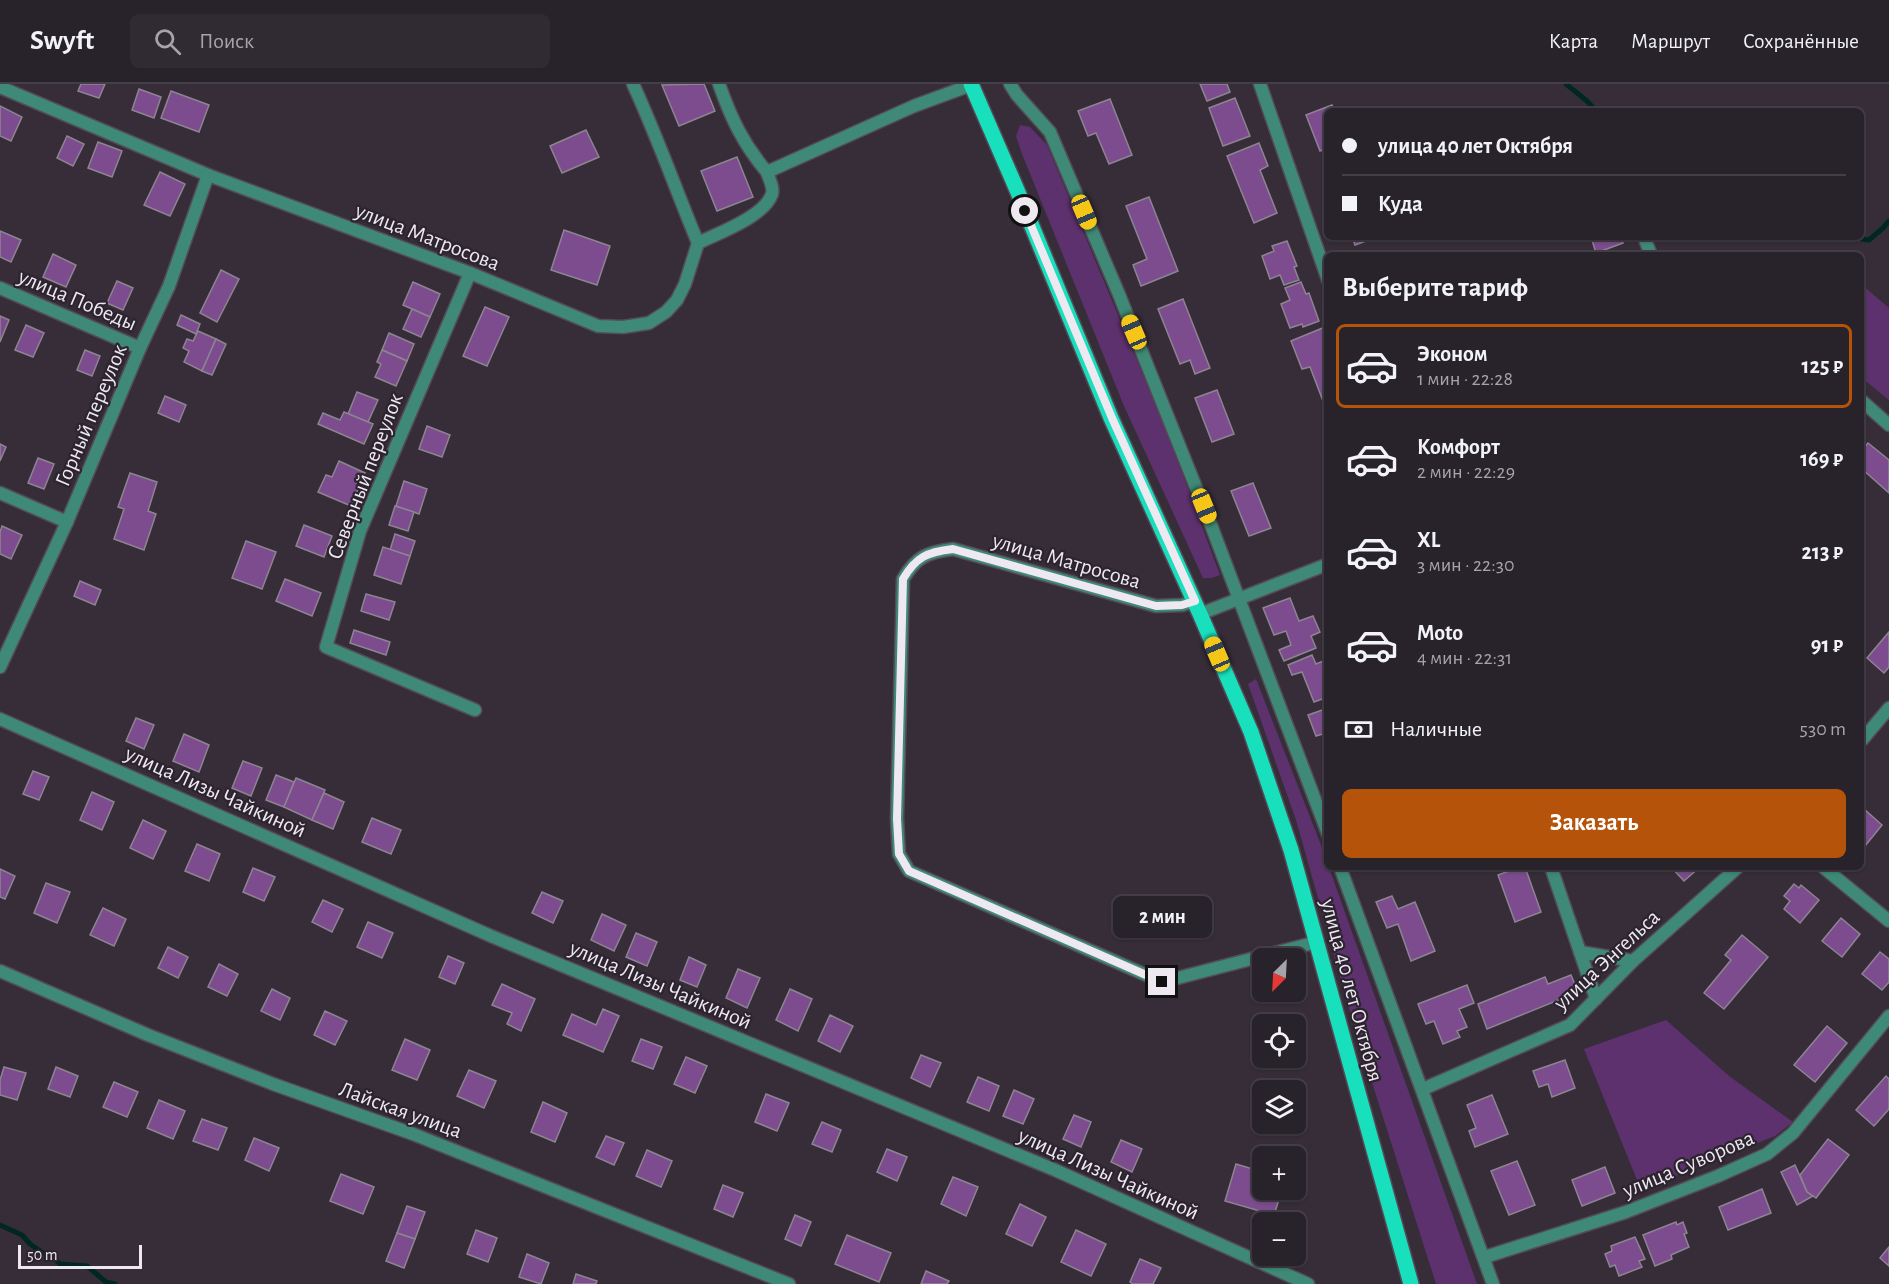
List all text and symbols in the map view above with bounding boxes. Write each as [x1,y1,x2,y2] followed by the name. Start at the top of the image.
[130,14,550,68] search box
[151,25,184,58] icon: search
[30,27,94,55] text: Swyft
[199,30,254,52] text: Поиск
[1549,31,1598,52] text: Карта
[1631,31,1710,52] text: Маршрут
[1743,31,1859,52] text: Сохранённые
[1378,135,1573,157] text: улица 40 лет Октября
[1069,192,1099,232] car
[1378,193,1423,215] text: Куда
[1011,197,1038,224] route start
[351,199,503,275] street label: улица Матросова
[14,265,140,335] street label: улица Победы
[1342,274,1528,301] text: Выберите тариф
[1119,312,1149,352] car
[1345,339,1399,393] icon: car
[51,341,131,490] street label: Горный переулок
[1417,343,1488,365] text: Эконом
[1802,355,1843,377] text: 125 ₽
[1417,369,1513,389] text: 1 мин · 22:28
[323,390,407,562] street label: Северный переулок
[1345,432,1399,486] icon: car
[1417,436,1500,458] text: Комфорт
[1800,448,1843,470] text: 169 ₽
[1417,462,1515,482] text: 2 мин · 22:29
[1189,486,1219,526] car
[1345,525,1399,579] icon: car
[989,529,1143,593] street label: улица Матросова
[1417,529,1440,551] text: XL
[1802,541,1843,563] text: 213 ₽
[1417,555,1515,575] text: 3 мин · 22:30
[1345,618,1399,672] icon: car
[1417,622,1463,644] text: Moto
[1202,634,1232,674] car
[1811,634,1843,656] text: 91 ₽
[1417,648,1512,668] text: 4 мин · 22:31
[1342,713,1375,746] icon: cash
[1390,718,1482,740] text: Наличные
[1800,719,1846,739] text: 530 m
[121,742,309,842] street label: улица Лизы Чайкиной
[1342,789,1846,858] button: Заказать
[1112,895,1212,937] callout: 2 мин
[1317,896,1387,1084] street label: улица 40 лет Октября
[1549,905,1664,1015] street label: улица Энгельса
[1139,907,1186,927] text: 2 мин
[565,936,755,1033] street label: улица Лизы Чайкиной
[1252,948,1306,1002] north arrow
[1252,948,1306,1266] map controls
[1148,968,1175,995] route end
[1252,1014,1306,1068] button: locate
[336,1078,465,1142] street label: Лайская улица
[1252,1080,1306,1134] button: layers
[1014,1124,1202,1224] street label: улица Лизы Чайкиной
[1619,1126,1757,1202] street label: улица Суворова
[1252,1146,1306,1200] button: +
[1252,1212,1306,1266] button: −
[18,1242,142,1270] scale bar
[27,1247,58,1263] text: 50 m

